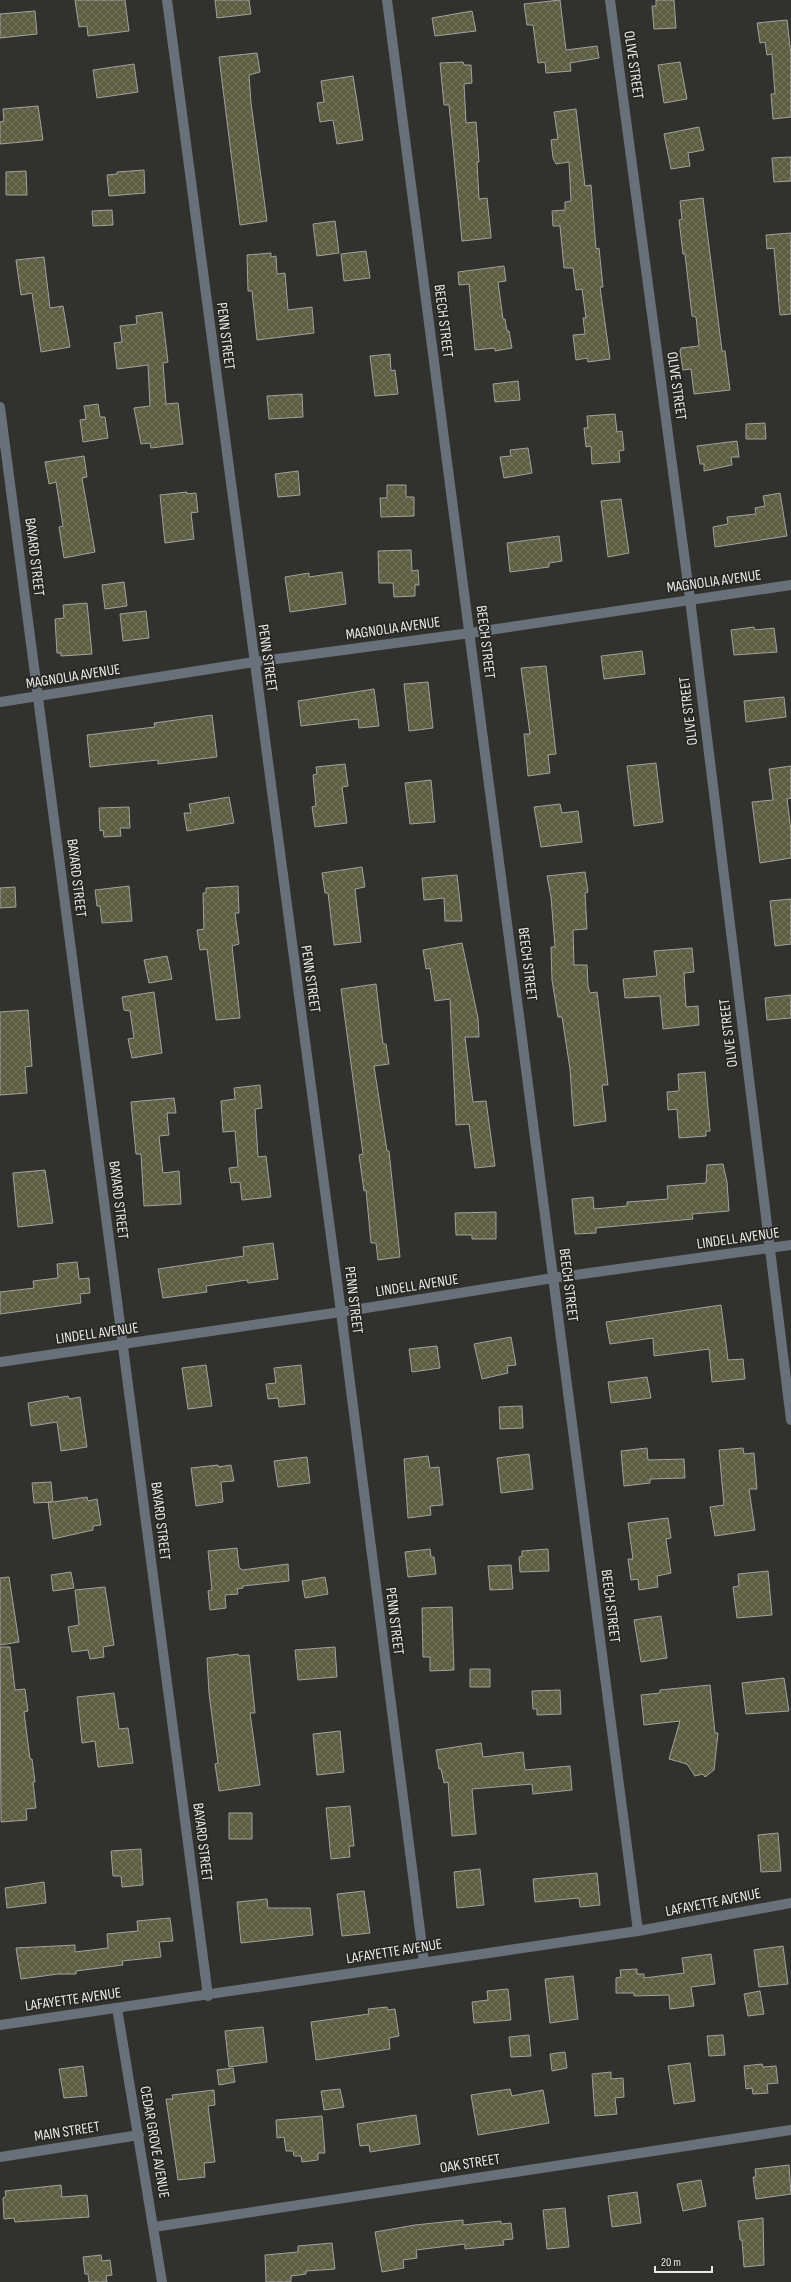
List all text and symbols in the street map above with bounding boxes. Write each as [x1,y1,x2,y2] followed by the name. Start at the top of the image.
[619,30,648,101] street label: OLIVE STREET
[430,283,457,359] street label: BEECH STREET
[212,301,239,371] street label: PENN STREET
[662,351,691,422] street label: OLIVE STREET
[20,517,49,597] street label: BAYARD STREET
[666,565,763,598] street label: MAGNOLIA AVENUE
[472,604,499,680] street label: BEECH STREET
[345,612,442,645] street label: MAGNOLIA AVENUE
[253,623,282,693] street label: PENN STREET
[25,660,122,693] street label: MAGNOLIA AVENUE
[675,675,702,746] street label: OLIVE STREET
[62,838,91,918] street label: BAYARD STREET
[514,926,541,1002] street label: BEECH STREET
[296,944,325,1014] street label: PENN STREET
[715,997,742,1068] street label: OLIVE STREET
[104,1160,133,1240] street label: BAYARD STREET
[695,1223,781,1254] street label: LINDELL AVENUE
[555,1247,582,1323] street label: BEECH STREET
[340,1265,367,1335] street label: PENN STREET
[374,1270,460,1301] street label: LINDELL AVENUE
[54,1318,140,1349] street label: LINDELL AVENUE
[146,1481,175,1561] street label: BAYARD STREET
[597,1568,624,1644] street label: BEECH STREET
[381,1586,408,1656] street label: PENN STREET
[188,1802,217,1882] street label: BAYARD STREET
[664,1884,762,1921] street label: LAFAYETTE AVENUE
[345,1935,443,1968] street label: LAFAYETTE AVENUE
[24,1983,122,2016] street label: LAFAYETTE AVENUE
[135,2085,174,2200] street label: CEDAR GROVE AVENUE
[33,2117,101,2146] street label: MAIN STREET
[439,2149,502,2178] street label: OAK STREET
[655,2248,712,2274] scale bar
[661,2255,681,2270] text: 20 m

